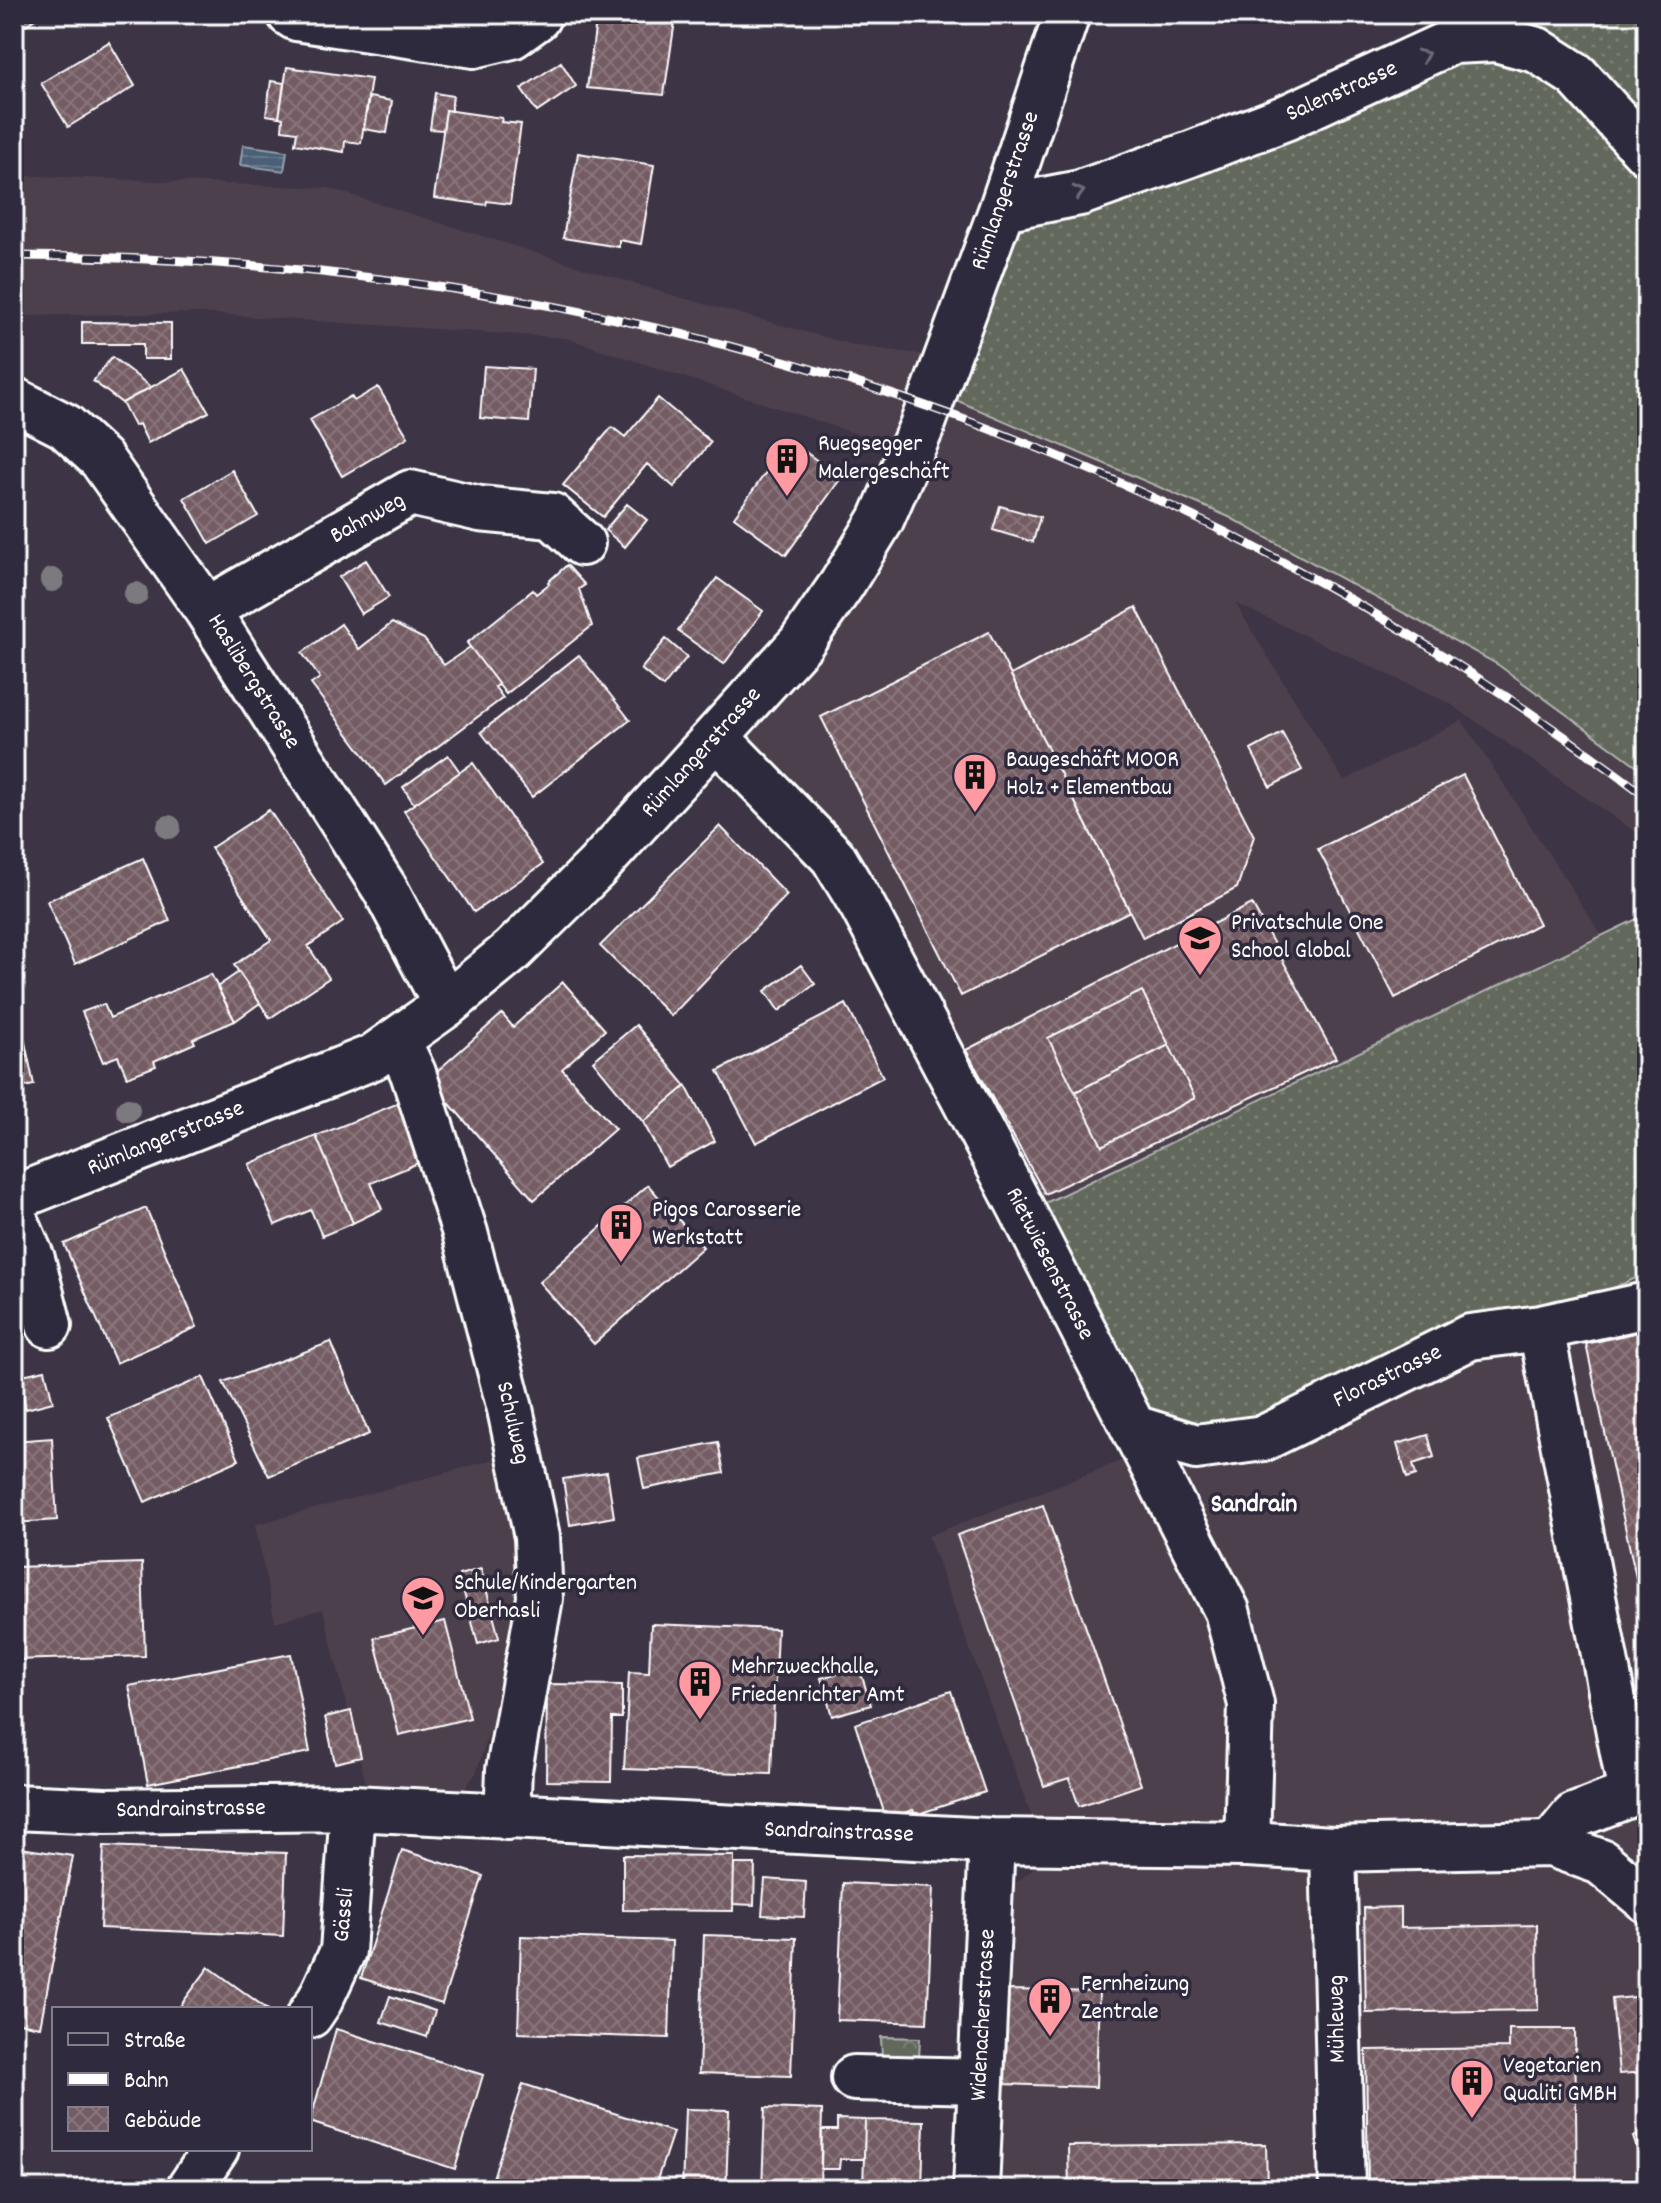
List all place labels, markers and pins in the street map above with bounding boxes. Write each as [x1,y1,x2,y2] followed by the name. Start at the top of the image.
[818,428,950,490] place label: Ruegsegger Malergeschäft
[763,435,811,498] building icon: Ruegsegger Malergeschäft
[1006,744,1179,806] place label: Baugeschäft MOOR Holz + Elementbau
[951,751,999,814] building icon: Baugeschäft MOOR Holz + Elementbau
[1231,907,1384,969] place label: Privatschule One School Global
[1176,914,1224,977] school or university icon: Privatschule One School Global
[652,1194,801,1256] place label: Pigos Carosserie Werkstatt
[597,1201,645,1264] building icon: Pigos Carosserie Werkstatt
[454,1567,637,1629] place label: Schule/Kindergarten Oberhasli
[399,1574,447,1637] school or university icon: Schule/Kindergarten Oberhasli
[731,1651,905,1713] place label: Mehrzweckhalle, Friedenrichter Amt
[676,1658,724,1721] building icon: Mehrzweckhalle, Friedenrichter Amt
[1081,1968,1189,2030] place label: Fernheizung Zentrale
[1026,1975,1074,2038] building icon: Fernheizung Zentrale
[1503,2050,1617,2112] place label: Vegetarien Qualiti GMBH
[1448,2057,1496,2120] building icon: Vegetarien Qualiti GMBH

